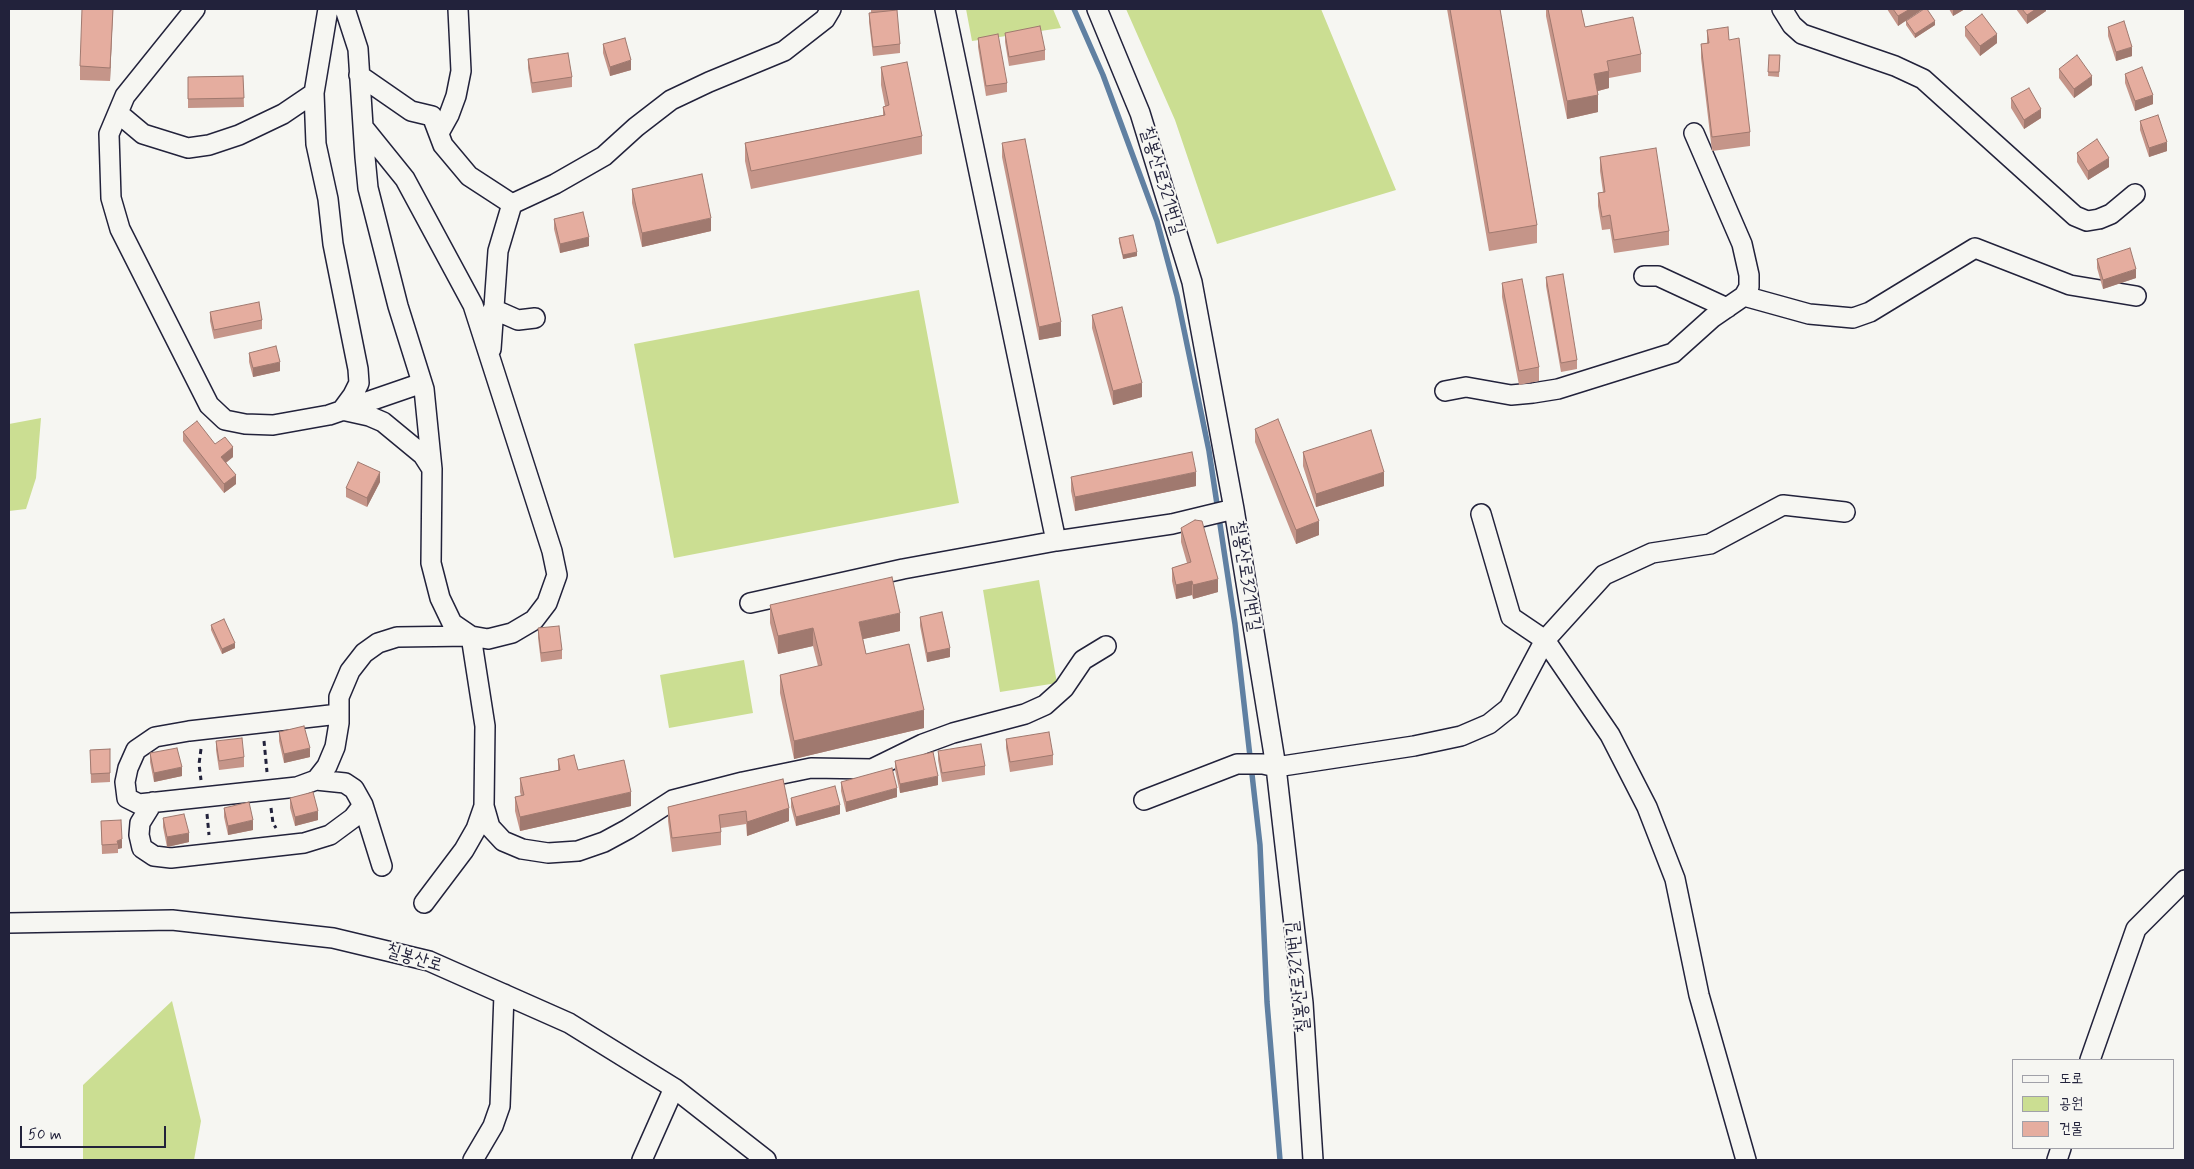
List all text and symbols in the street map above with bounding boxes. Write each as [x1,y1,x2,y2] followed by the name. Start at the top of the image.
[1134,124,1188,238] street label: 칠봉산로321번길
[1226,519,1264,633] street label: 칠봉산로321번길
[1282,920,1316,1034] street label: 칠봉산로321번길
[383,940,445,978] street label: 칠봉산로
[2012,1059,2174,1149] legend
[2059,1069,2083,1089] text: 도로
[2059,1094,2083,1114] text: 공원
[22,1116,169,1148] scale bar
[2059,1119,2083,1139] text: 건물
[28,1125,62,1145] text: 50 m

